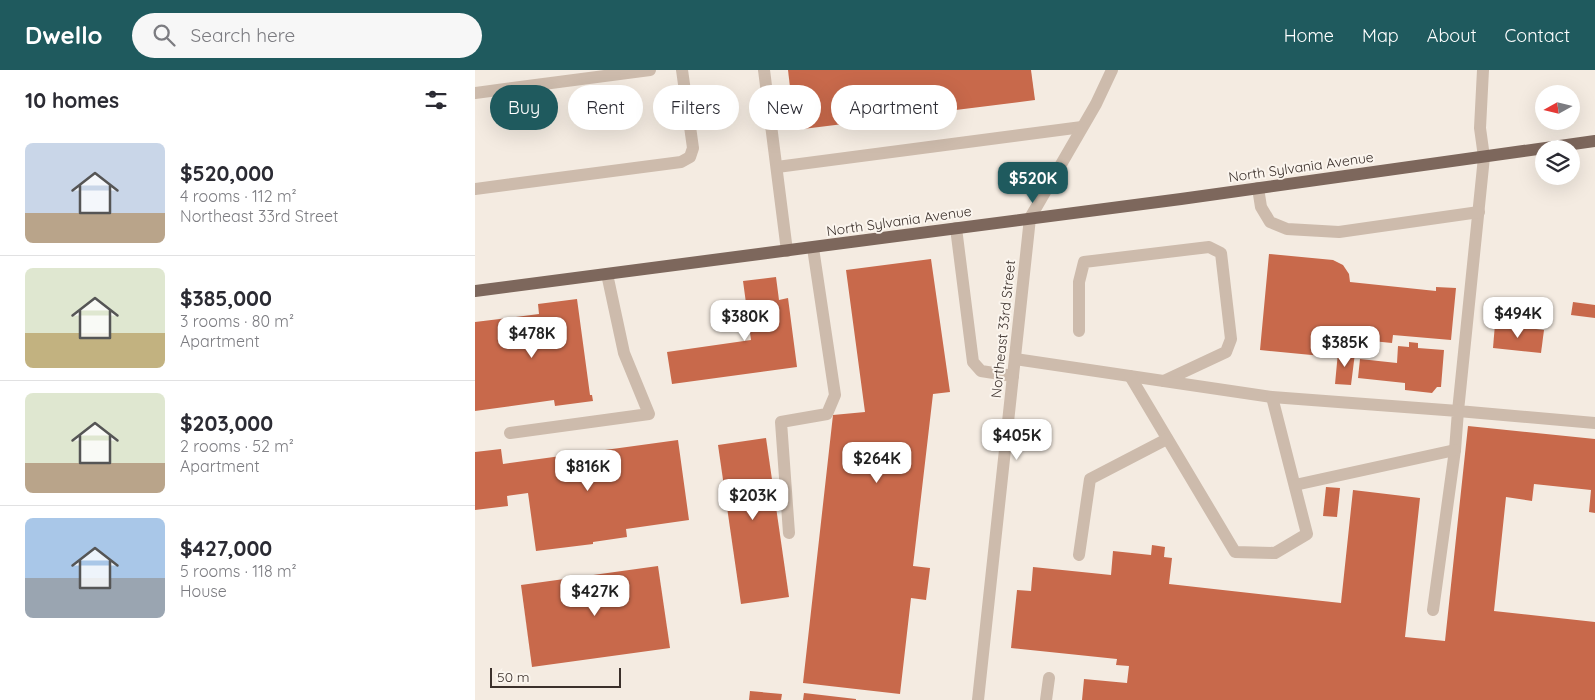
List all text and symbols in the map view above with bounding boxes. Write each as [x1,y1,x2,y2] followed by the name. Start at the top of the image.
[132,13,482,58] search box
[25,20,102,50] text: Dwello
[150,21,178,49] icon: search
[190,23,295,47] text: Search here
[1284,24,1334,47] text: Home
[1362,24,1399,47] text: Map
[1427,24,1477,47] text: About
[1505,24,1570,47] text: Contact
[490,85,558,130] chip: Buy
[568,85,643,130] chip: Rent
[653,85,739,130] chip: Filters
[749,85,821,130] chip: New
[831,85,957,130] chip: Apartment
[1535,85,1580,130] north arrow
[1535,85,1580,185] map controls
[422,86,450,114] icon: filters
[25,87,119,113] text: 10 homes
[1535,140,1580,185] button: layers
[1227,148,1375,186] street label: North Sylvania Avenue
[180,160,274,186] text: $520,000
[998,162,1068,204] pin: $520K
[65,163,125,223] icon: home
[1009,168,1057,188] text: $520K
[180,186,297,206] text: 4 rooms · 112 m²
[825,202,973,240] street label: North Sylvania Avenue
[180,206,338,226] text: Northeast 33rd Street
[987,259,1019,399] street label: Northeast 33rd Street
[180,285,272,311] text: $385,000
[65,288,125,348] icon: home
[1483,296,1553,339] pin: $494K
[710,300,780,342] pin: $380K
[1494,303,1542,323] text: $494K
[721,306,769,326] text: $380K
[180,311,294,331] text: 3 rooms · 80 m²
[497,316,567,359] pin: $478K
[509,323,555,343] text: $478K
[1310,326,1380,368] pin: $385K
[180,331,260,351] text: Apartment
[1322,332,1368,352] text: $385K
[180,410,273,436] text: $203,000
[65,413,125,473] icon: home
[982,418,1052,461] pin: $405K
[993,425,1041,445] text: $405K
[180,436,294,456] text: 2 rooms · 52 m²
[842,442,912,484] pin: $264K
[853,448,901,468] text: $264K
[553,450,623,492] pin: $816K
[180,456,260,476] text: Apartment
[566,456,610,476] text: $816K
[718,478,788,521] pin: $203K
[729,485,777,505] text: $203K
[180,535,272,561] text: $427,000
[65,538,125,598] icon: home
[180,561,297,581] text: 5 rooms · 118 m²
[560,574,630,617] pin: $427K
[180,581,227,601] text: House
[571,581,619,601] text: $427K
[490,665,621,688] scale bar
[497,668,530,686] text: 50 m

